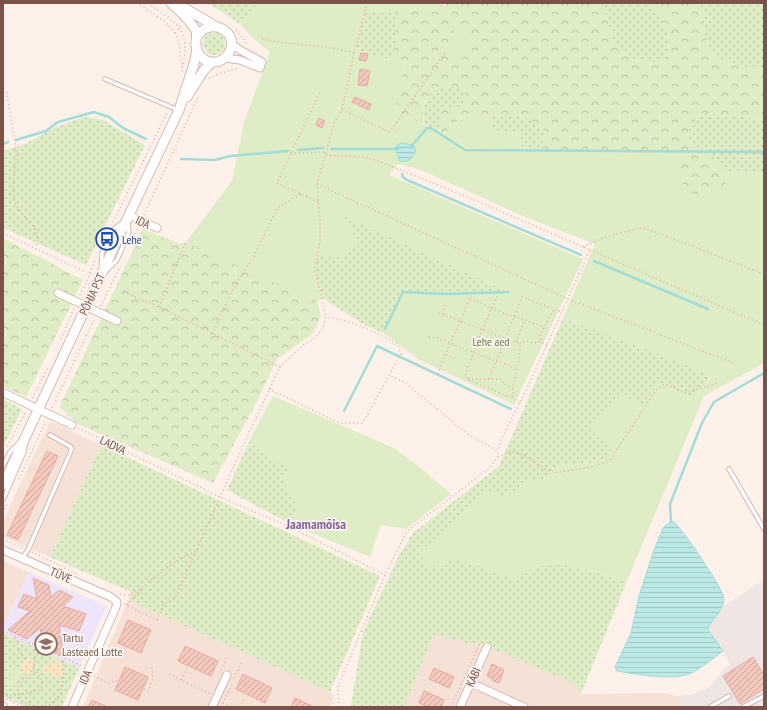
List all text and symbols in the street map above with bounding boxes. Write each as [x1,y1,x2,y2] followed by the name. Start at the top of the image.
[133,212,153,232] street label: IDA
[94,226,120,252] bus stop icon: Lehe
[122,232,142,247] place label: Lehe
[76,270,109,318] street label: PÕHJA PST
[472,334,510,349] park label: Lehe aed
[97,432,129,458] street label: LADVA
[285,515,346,533] district label: Jaamamõisa
[48,564,74,586] street label: TÜVE
[62,630,122,659] place label: Tartu Lasteaed Lotte
[33,631,59,657] school or university icon: Tartu Lasteaed Lotte
[462,665,484,689] street label: KÄBI
[75,667,95,687] street label: IDA

